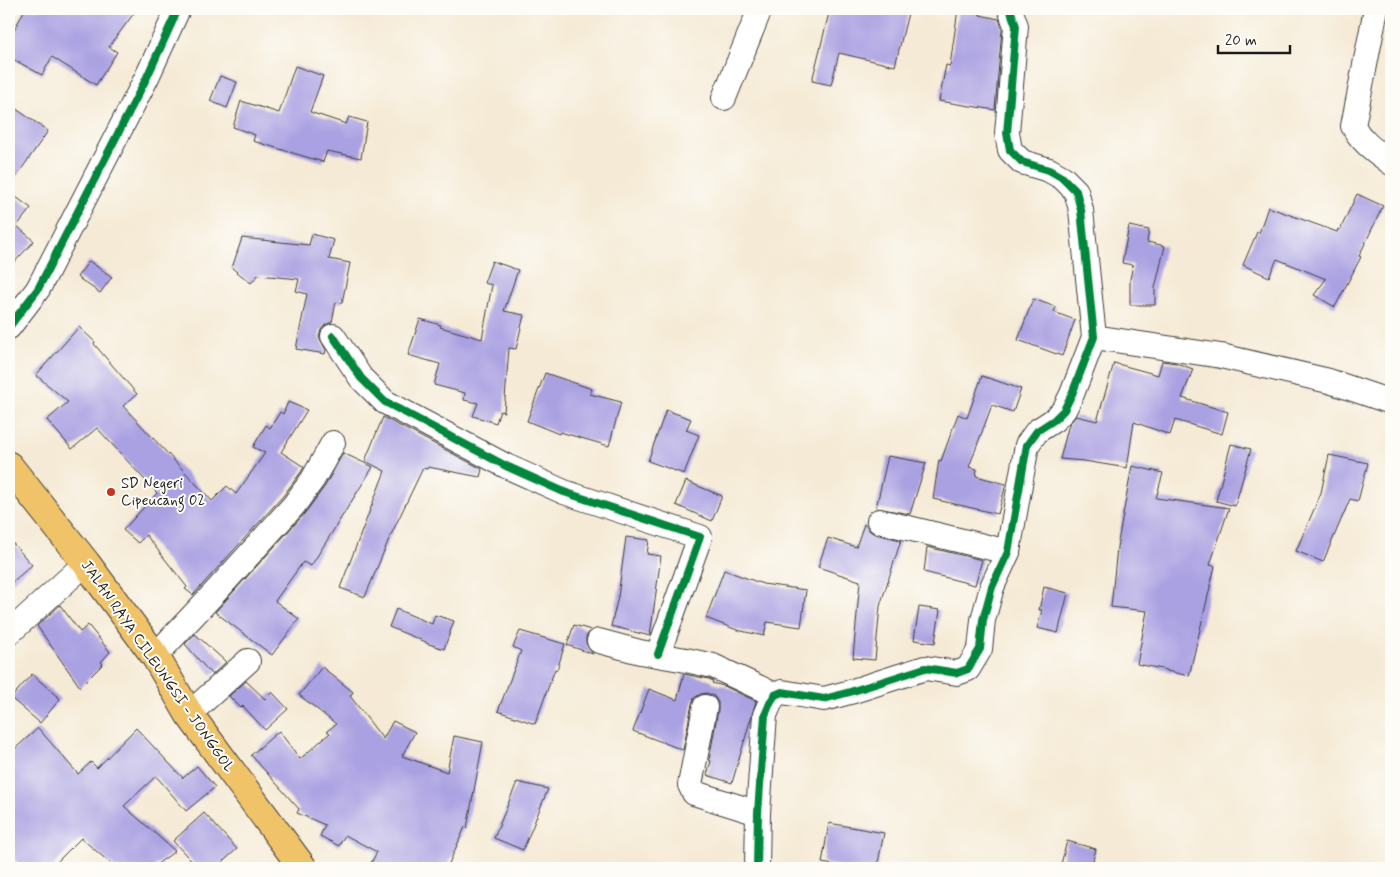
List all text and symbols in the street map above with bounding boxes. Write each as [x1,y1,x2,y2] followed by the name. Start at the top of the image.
[1218,22,1290,54] scale bar
[1225,31,1257,51] text: 20 m
[121,474,205,512] place label: SD Negeri Cipeucang 02
[105,486,117,498] marker: SD Negeri Cipeucang 02
[76,557,238,777] street label: JALAN RAYA CILEUNGSI - JONGGOL

